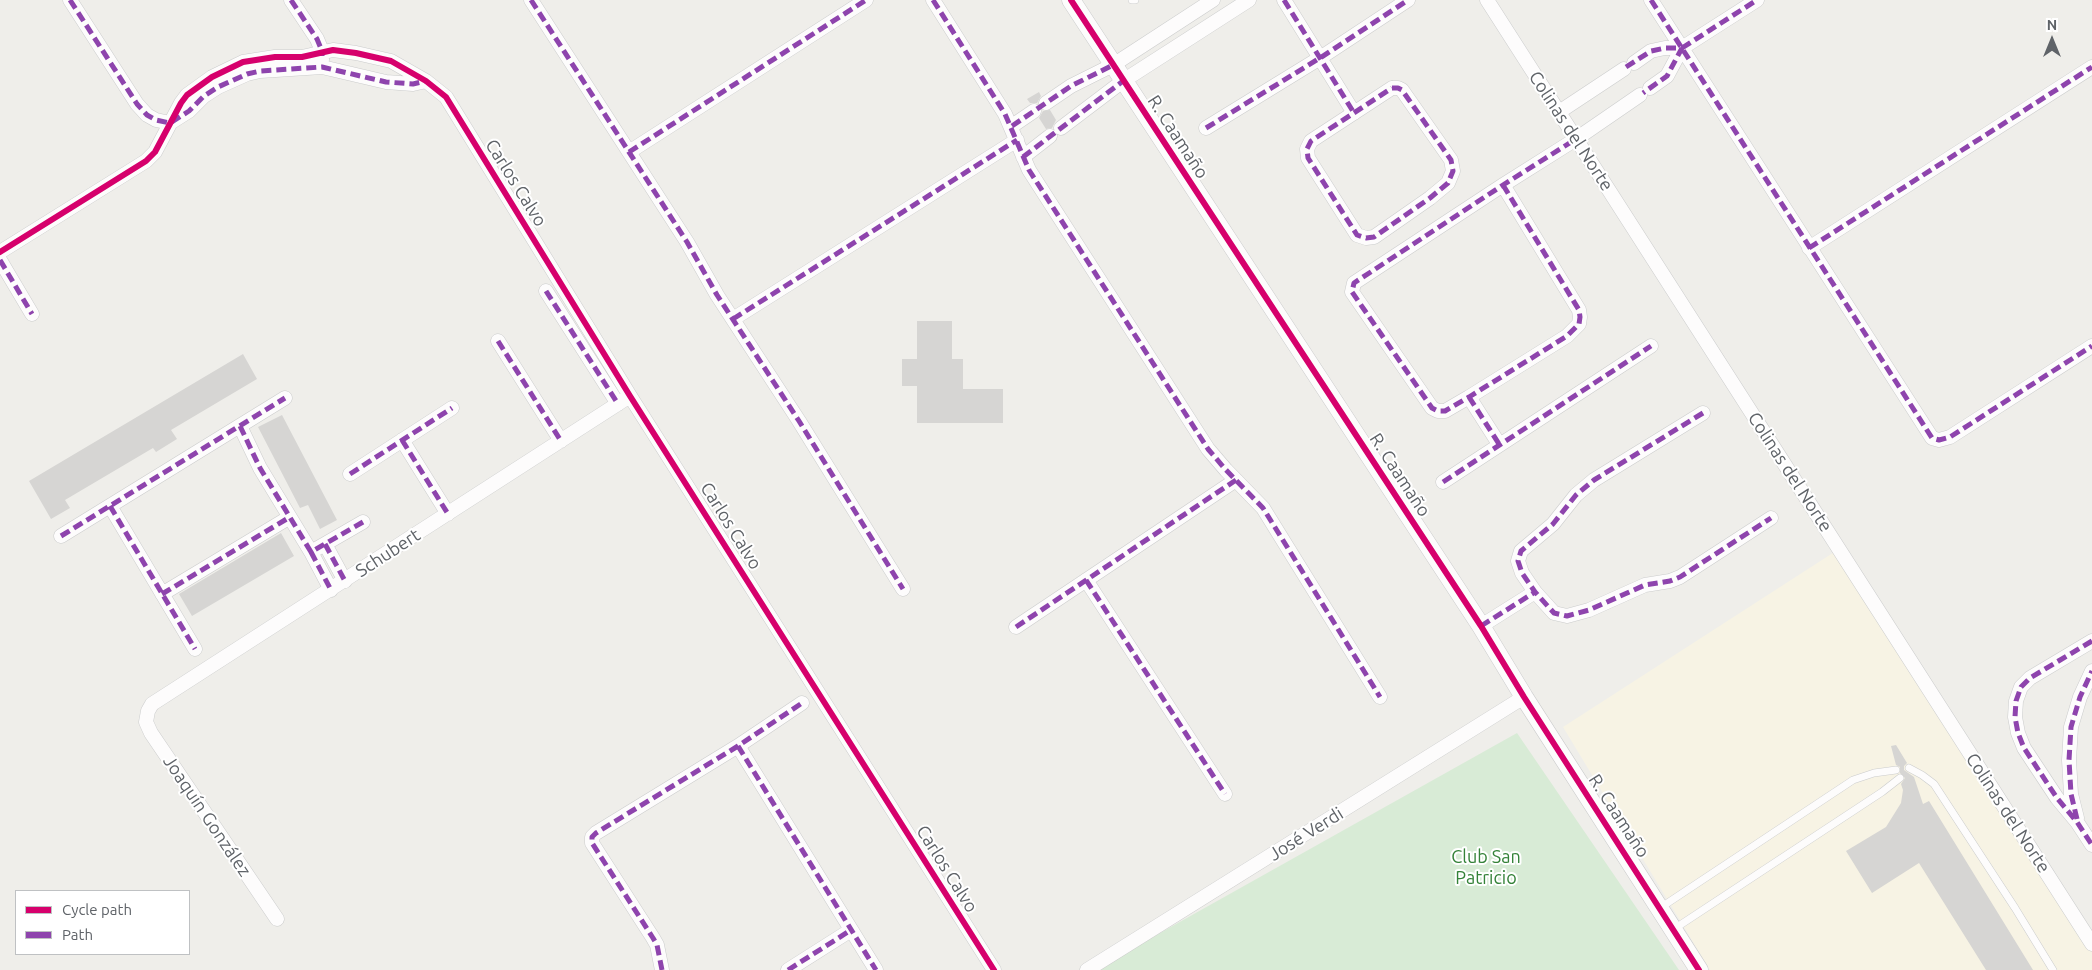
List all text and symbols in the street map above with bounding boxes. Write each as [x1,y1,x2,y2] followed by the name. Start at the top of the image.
[2027,15,2077,65] north arrow
[2047,17,2057,33] text: N
[1524,67,1618,195] street label: Colinas del Norte
[1143,91,1213,183] street label: R. Caamaño
[481,135,551,231] street label: Carlos Calvo
[1743,408,1837,536] street label: Colinas del Norte
[1365,429,1435,521] street label: R. Caamaño
[696,478,766,574] street label: Carlos Calvo
[352,524,424,582] street label: Schubert
[1961,749,2055,877] street label: Colinas del Norte
[159,751,255,881] street label: Joaquín González
[1584,770,1654,862] street label: R. Caamaño
[1265,803,1347,865] street label: José Verdi
[912,821,982,917] street label: Carlos Calvo
[1451,846,1521,889] park label: Club San Patricio
[15,890,190,955] legend
[62,901,132,918] text: Cycle path
[62,926,93,943] text: Path

